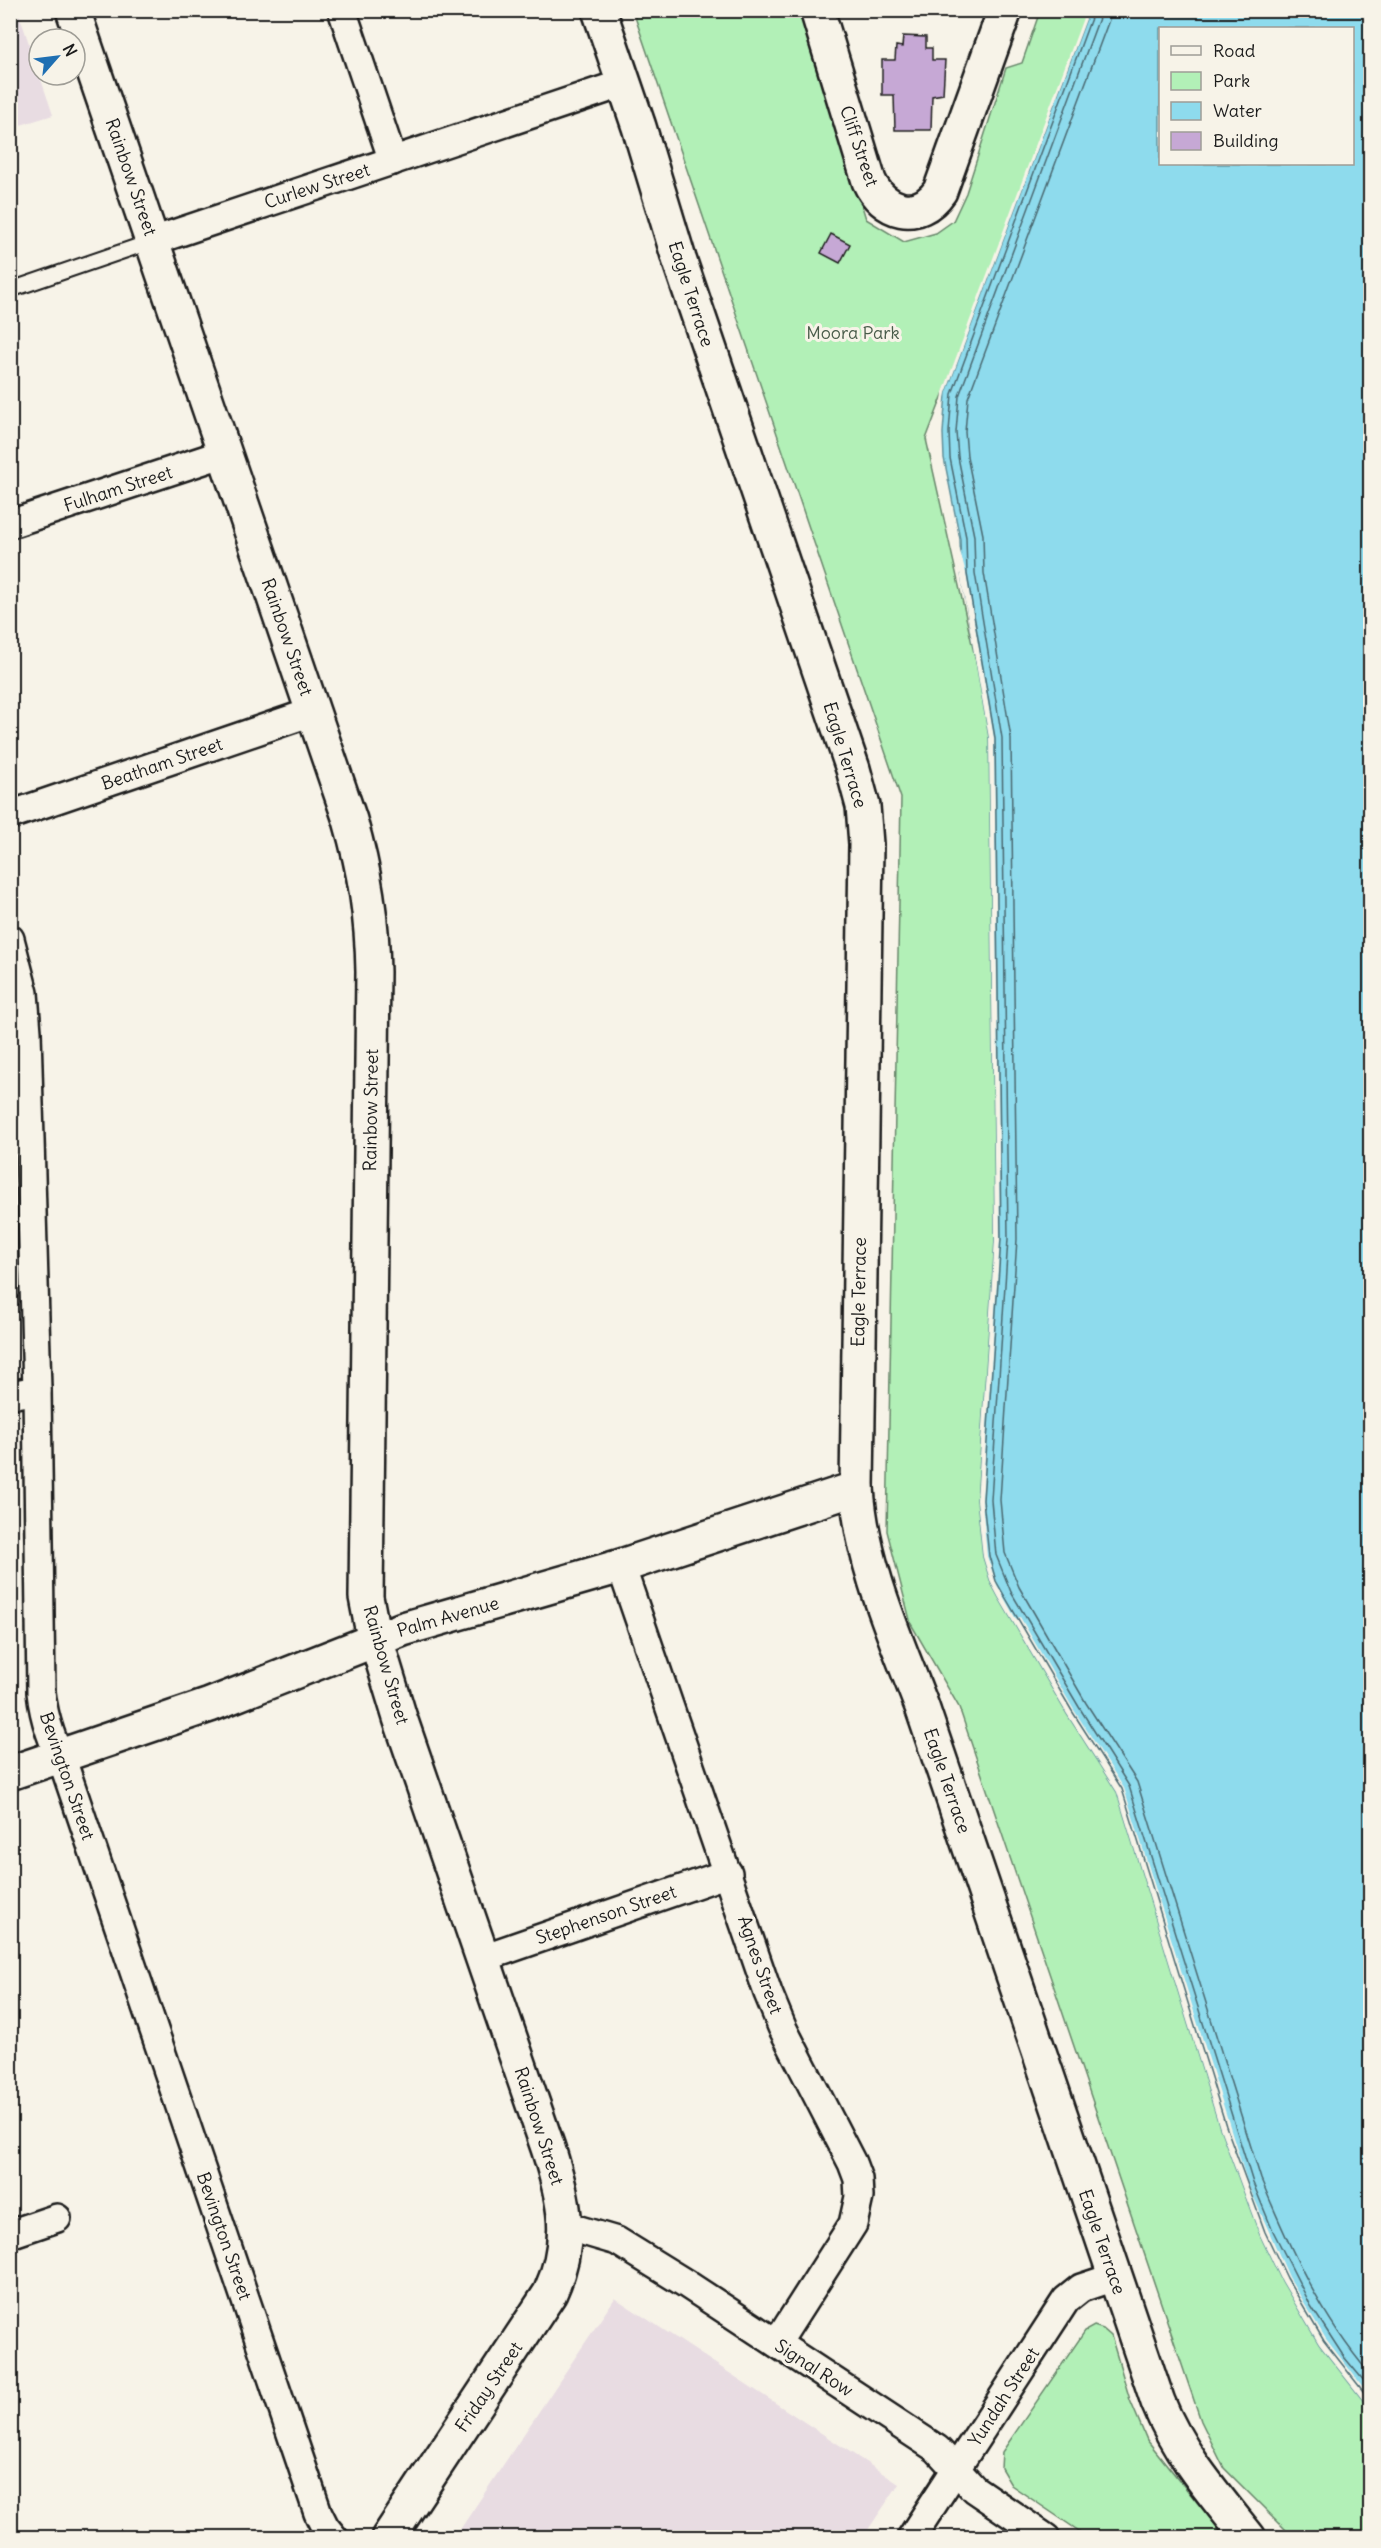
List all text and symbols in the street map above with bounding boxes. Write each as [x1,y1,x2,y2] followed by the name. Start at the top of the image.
[27,27,87,87] north arrow
[1159,27,1354,165] legend
[1213,39,1256,62] text: Road
[59,40,82,60] text: N
[1213,69,1250,92] text: Park
[1213,99,1263,122] text: Water
[835,102,884,189] street label: Cliff Street
[101,115,162,239] street label: Rainbow Street
[1213,129,1278,152] text: Building
[261,158,373,213] street label: Curlew Street
[664,238,719,350] street label: Eagle Terrace
[806,321,900,344] park label: Moora Park
[61,460,175,517] street label: Fulham Street
[257,575,318,699] street label: Rainbow Street
[818,699,873,811] street label: Eagle Terrace
[98,732,225,795] street label: Beatham Street
[358,1048,383,1171] street label: Rainbow Street
[846,1237,871,1347] street label: Eagle Terrace
[394,1591,502,1642] street label: Palm Avenue
[359,1603,414,1727] street label: Rainbow Street
[35,1709,100,1843] street label: Bevington Street
[919,1725,976,1836] street label: Eagle Terrace
[533,1880,679,1949] street label: Stephenson Street
[733,1913,788,2017] street label: Agnes Street
[510,2064,569,2188] street label: Rainbow Street
[192,2169,257,2303] street label: Bevington Street
[1074,2186,1131,2297] street label: Eagle Terrace
[771,2334,858,2401] street label: Signal Row
[450,2337,527,2436] street label: Friday Street
[963,2343,1044,2451] street label: Yundah Street

